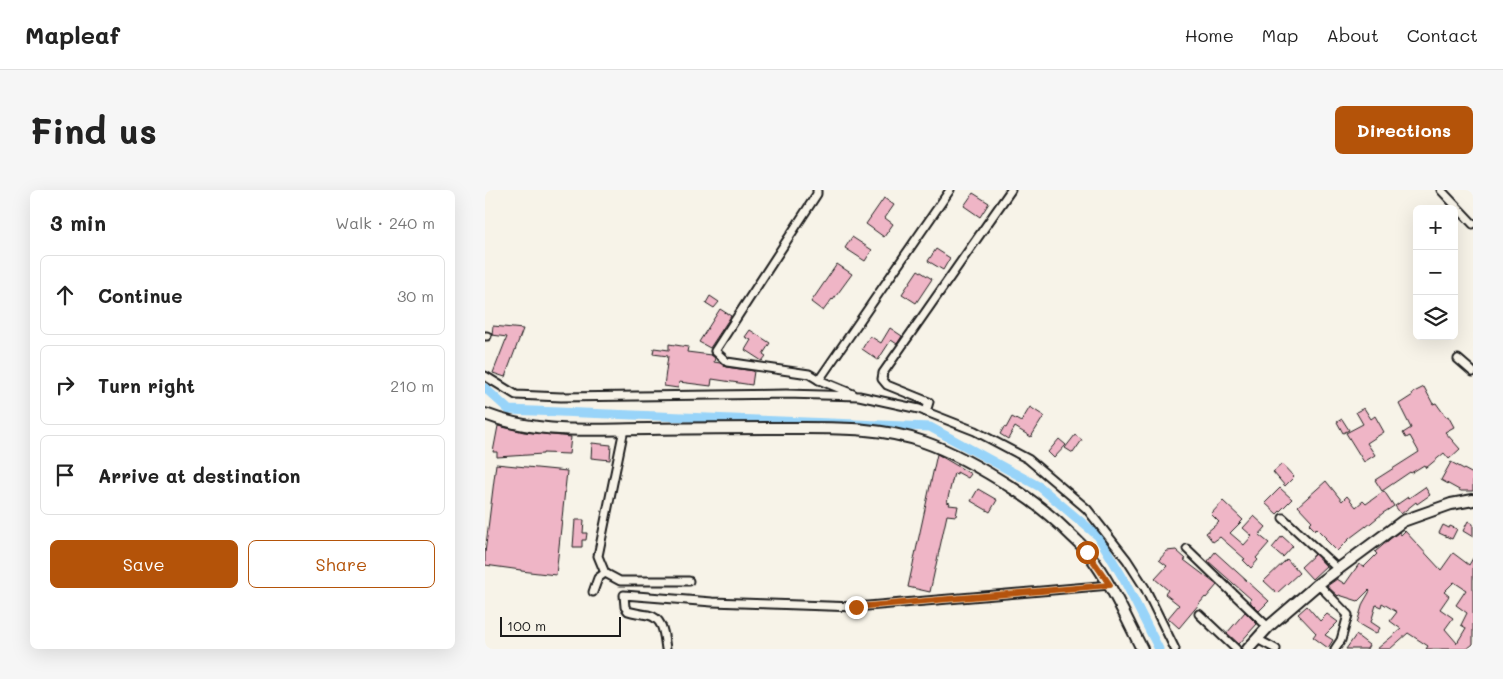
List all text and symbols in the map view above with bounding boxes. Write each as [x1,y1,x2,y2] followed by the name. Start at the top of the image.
[25,19,120,50] text: Mapleaf
[1185,23,1234,47] text: Home
[1262,23,1298,47] text: Map
[1326,23,1379,47] text: About
[1407,23,1478,47] text: Contact
[1335,106,1473,154] button: Directions
[30,107,157,153] text: Find us
[1413,205,1458,340] map controls
[1413,205,1458,250] button: +
[50,209,106,236] text: 3 min
[335,212,435,233] text: Walk · 240 m
[1413,250,1458,295] button: −
[51,281,79,309] icon: ahead
[98,283,183,308] text: Continue
[397,285,434,306] text: 30 m
[1413,295,1458,340] button: layers
[51,371,79,399] icon: right
[98,373,195,398] text: Turn right
[390,375,434,396] text: 210 m
[51,461,79,489] icon: arrive
[98,463,301,488] text: Arrive at destination
[50,540,238,588] button: Save
[248,540,435,588] button: Share
[1076,541,1099,564] route start
[845,596,868,619] route end
[500,614,621,637] scale bar
[507,616,546,635] text: 100 m

